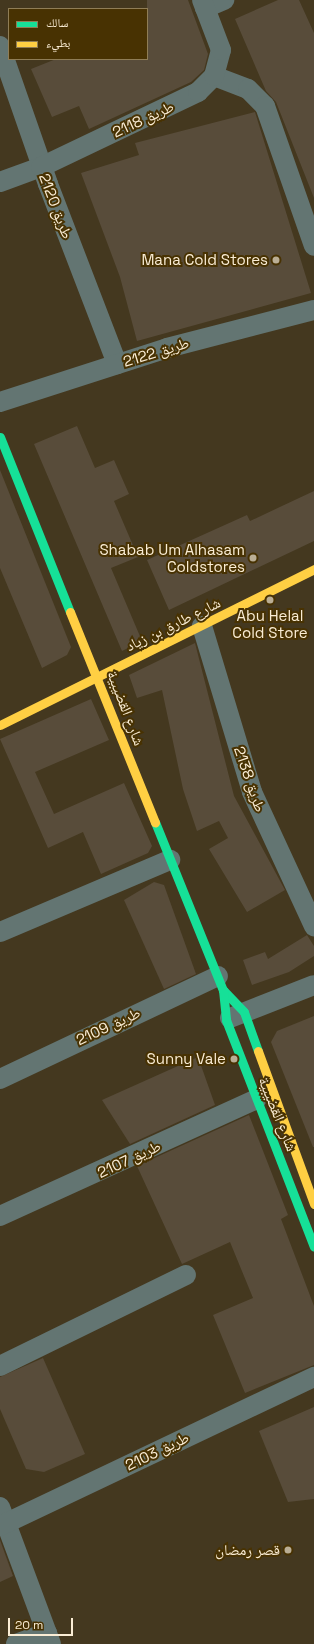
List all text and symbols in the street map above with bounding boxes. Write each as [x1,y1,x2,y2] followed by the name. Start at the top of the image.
[8,8,148,60] legend
[46,15,68,31] text: سالك
[46,35,70,51] text: بطيء
[110,97,176,141] street label: طريق 2118
[35,171,77,241] street label: طريق 2120
[141,251,268,269] place label: Mana Cold Stores
[271,255,281,265] marker: Mana Cold Stores
[121,333,191,371] street label: طريق 2122
[99,540,245,575] place label: Shabab Um Alhasam Coldstores
[248,553,258,563] marker: Shabab Um Alhasam Coldstores
[123,593,223,655] street label: شارع طارق بن زياد
[265,595,275,605] marker: Abu Helal Cold Store
[232,606,308,641] place label: Abu Helal Cold Store
[104,668,148,748] street label: شارع القضيبية
[230,744,270,814] street label: طريق 2138
[73,1003,143,1049] street label: طريق 2109
[146,1050,226,1068] place label: Sunny Vale
[229,1054,239,1064] marker: Sunny Vale
[255,1074,301,1154] street label: شارع القضيبية
[95,1137,163,1181] street label: طريق 2107
[122,1428,192,1474] street label: طريق 2103
[215,1541,280,1559] place label: قصر رمضان
[283,1545,293,1555] marker: قصر رمضان
[10,1610,75,1636] scale bar
[15,1617,43,1633] text: 20 m

